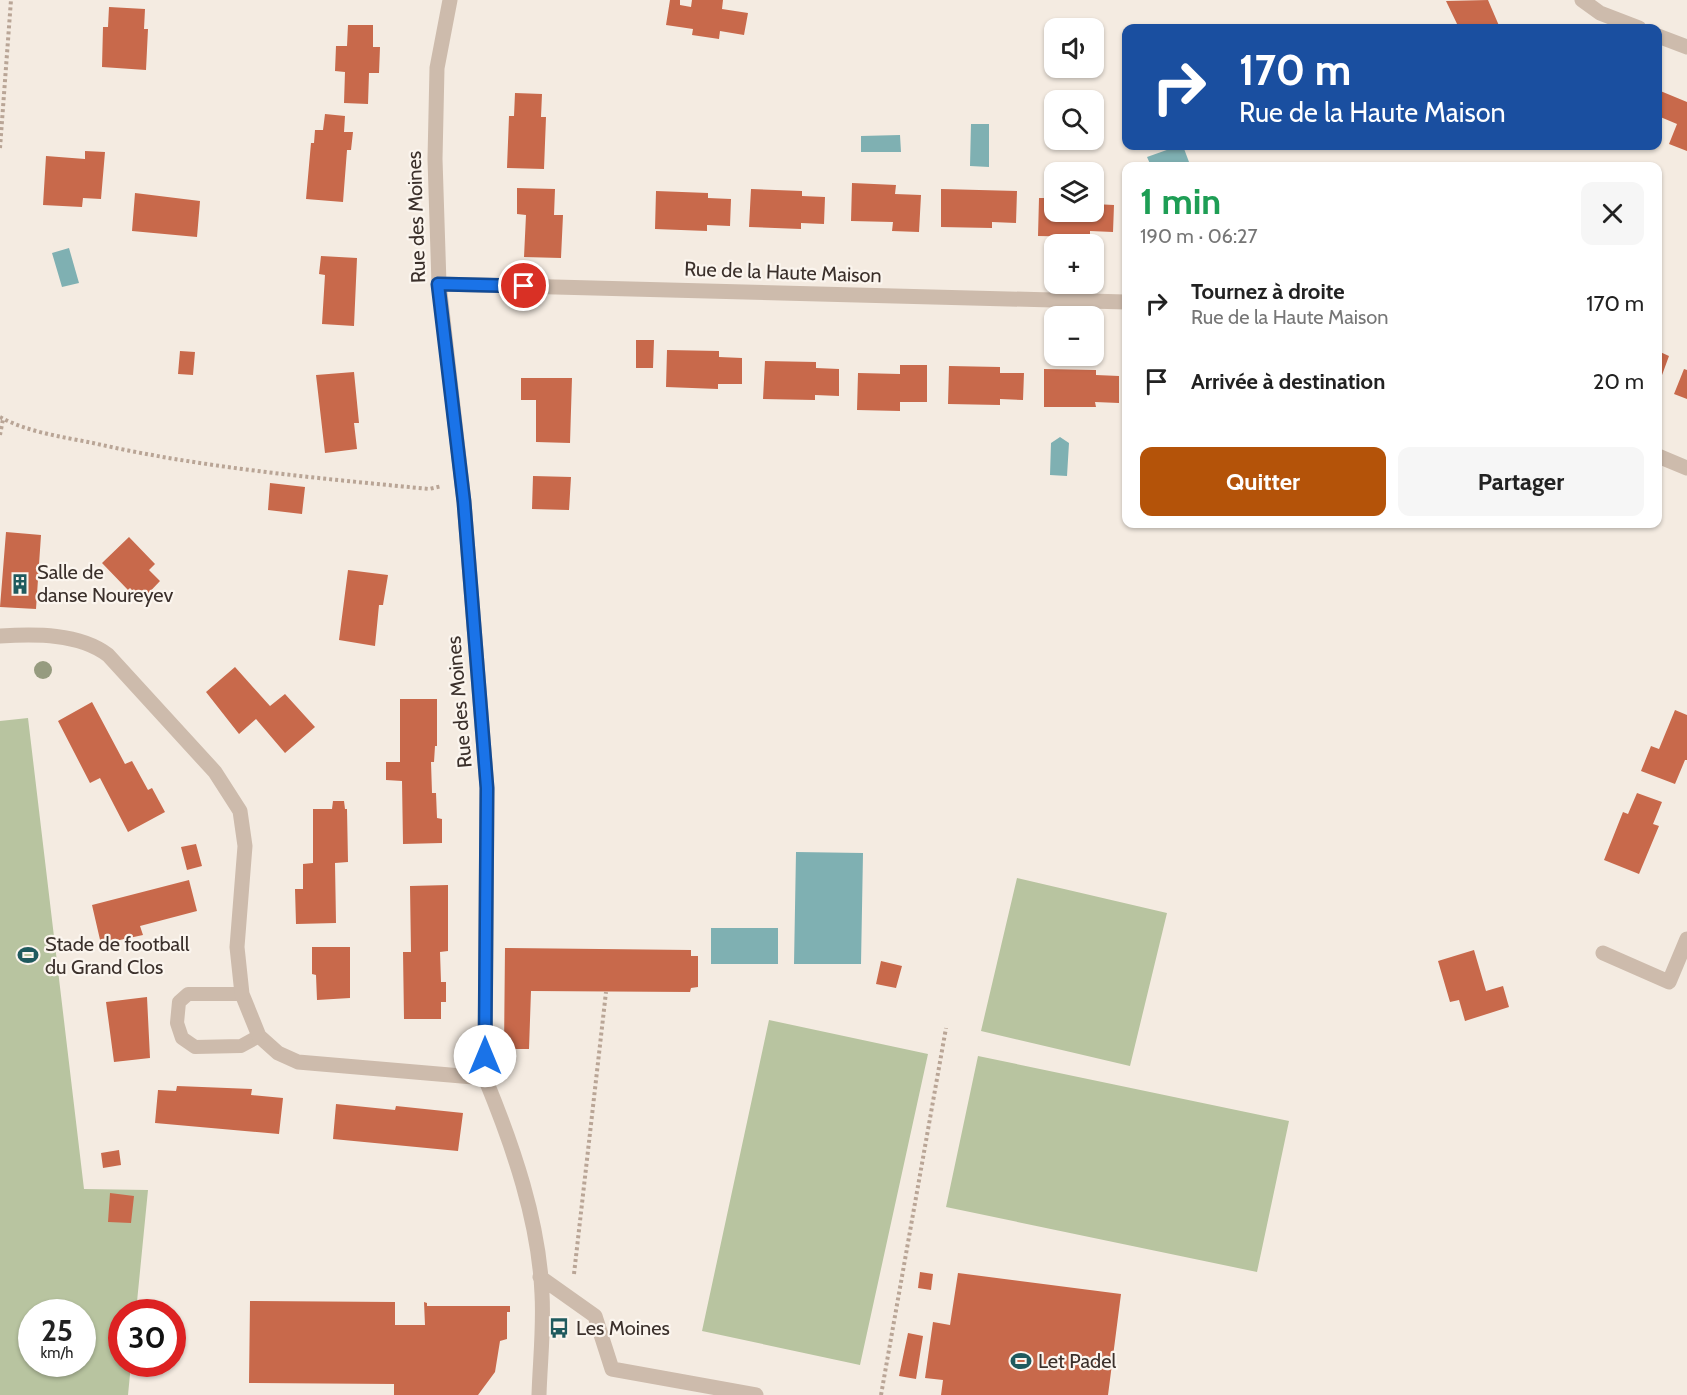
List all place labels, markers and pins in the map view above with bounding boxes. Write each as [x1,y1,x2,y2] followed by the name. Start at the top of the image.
[498,260,549,311] pin
[37,560,173,607] place label: Salle de danse Noureyev
[8,572,32,596] building icon: Salle de danse Noureyev
[45,932,190,979] place label: Stade de football du Grand Clos
[16,943,40,967] sports icon: Stade de football du Grand Clos
[547,1316,571,1340] bus stop icon: Les Moines
[576,1316,670,1340] place label: Les Moines
[1009,1349,1033,1373] sports icon: Let Padel
[1038,1349,1116,1373] place label: Let Padel

